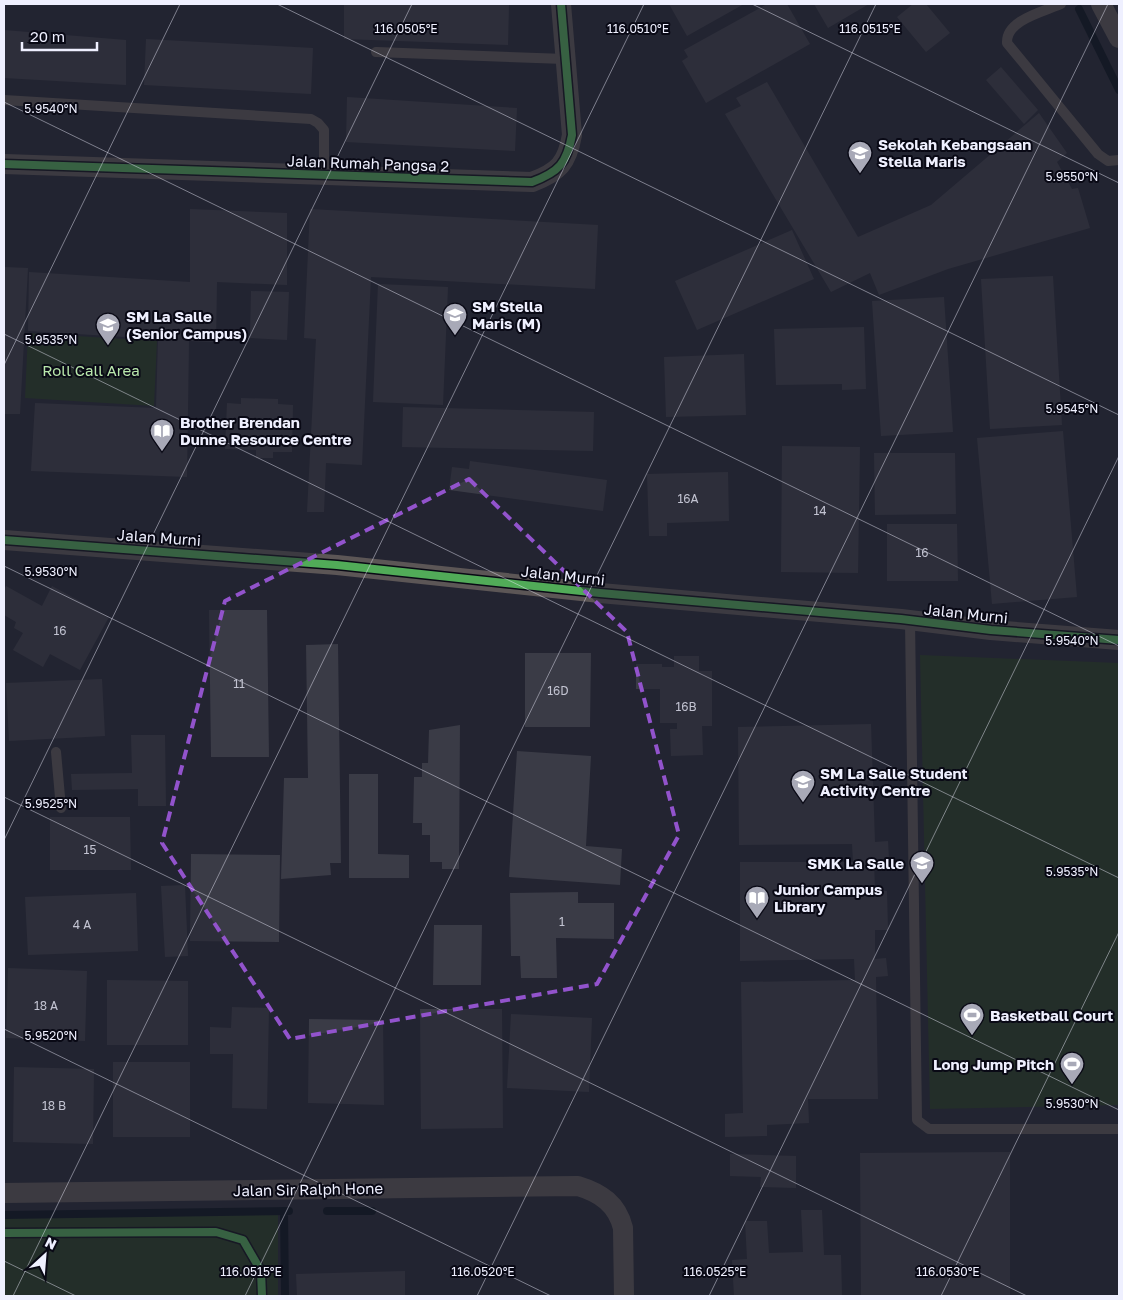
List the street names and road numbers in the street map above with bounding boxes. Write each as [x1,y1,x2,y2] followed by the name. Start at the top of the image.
[287,151,449,175] street label: Jalan Rumah Pangsa 2
[116,525,202,549] street label: Jalan Murni
[520,562,606,588] street label: Jalan Murni
[923,600,1009,626] street label: Jalan Murni
[233,1179,384,1199] street label: Jalan Sir Ralph Hone

